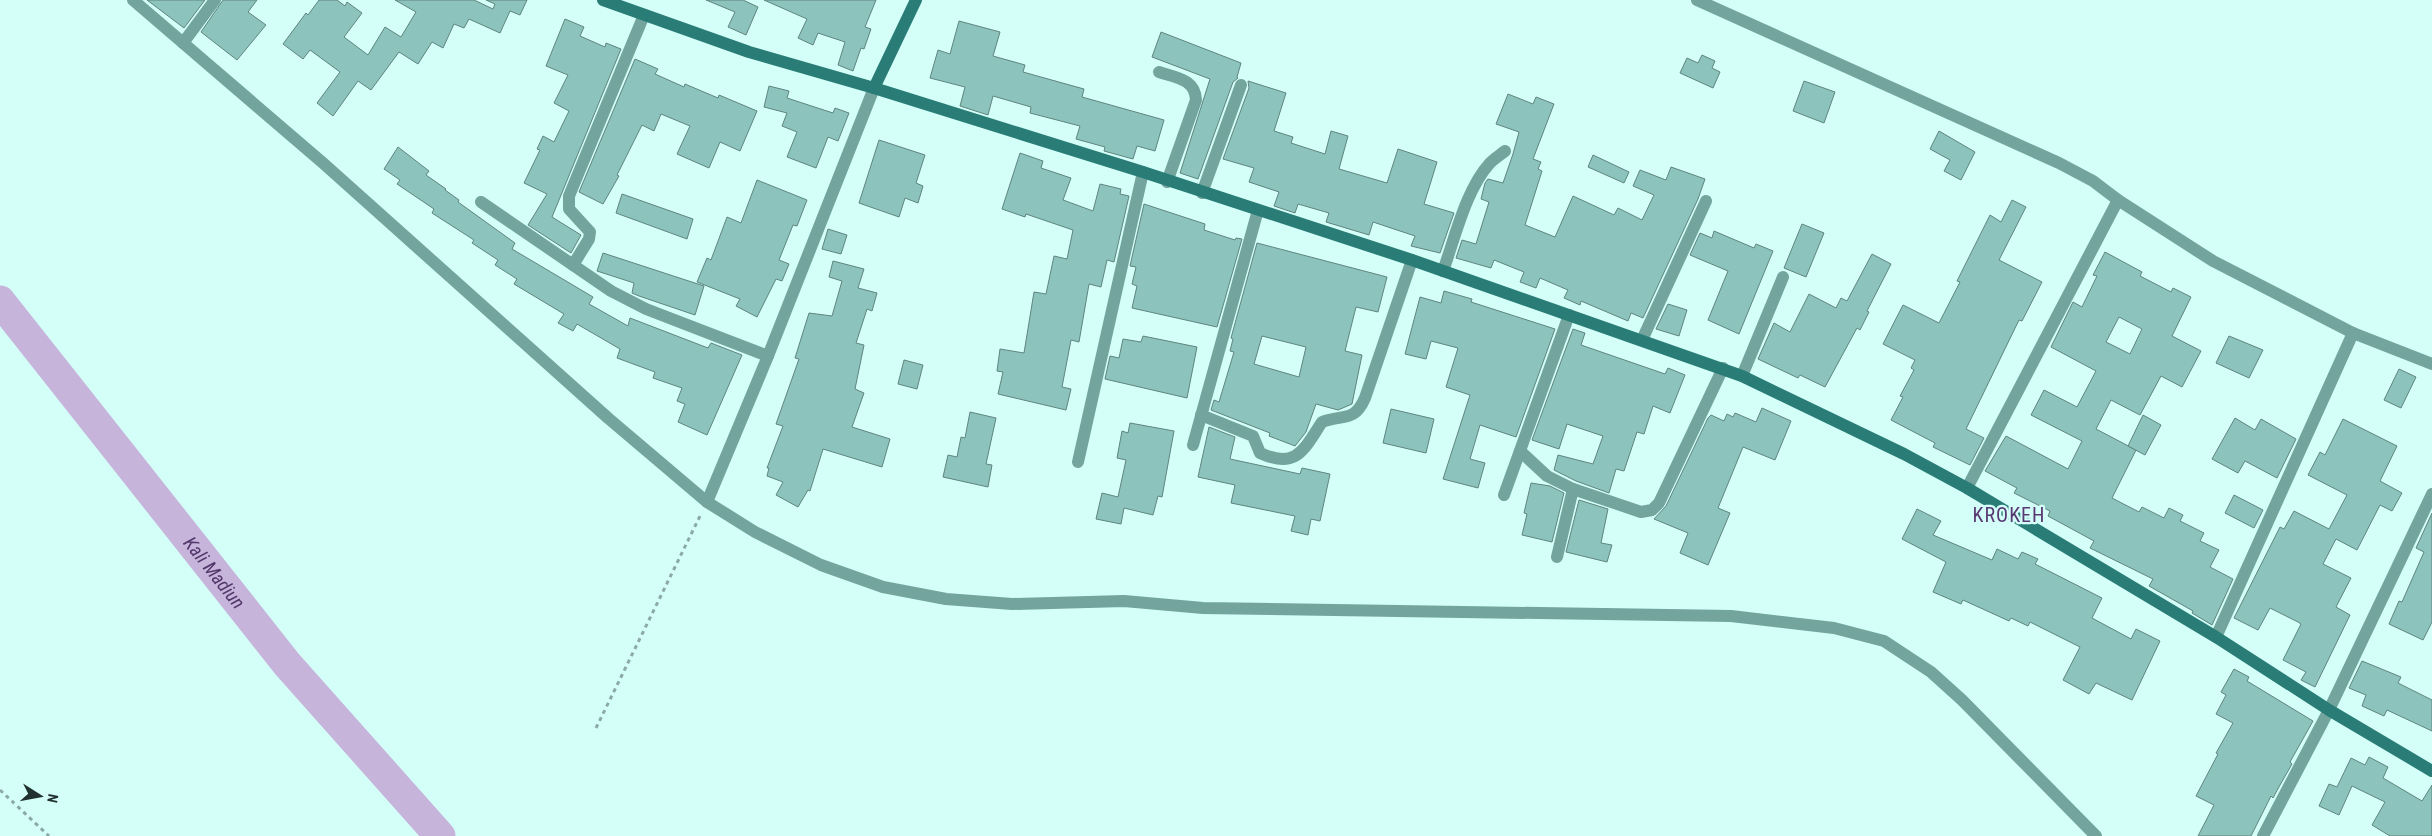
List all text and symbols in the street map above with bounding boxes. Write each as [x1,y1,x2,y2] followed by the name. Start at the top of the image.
[1973,503,2045,527] district label: KROKEH
[179,532,250,613] water label: Kali Madiun
[15,771,65,821] north arrow
[44,793,61,804] text: N

